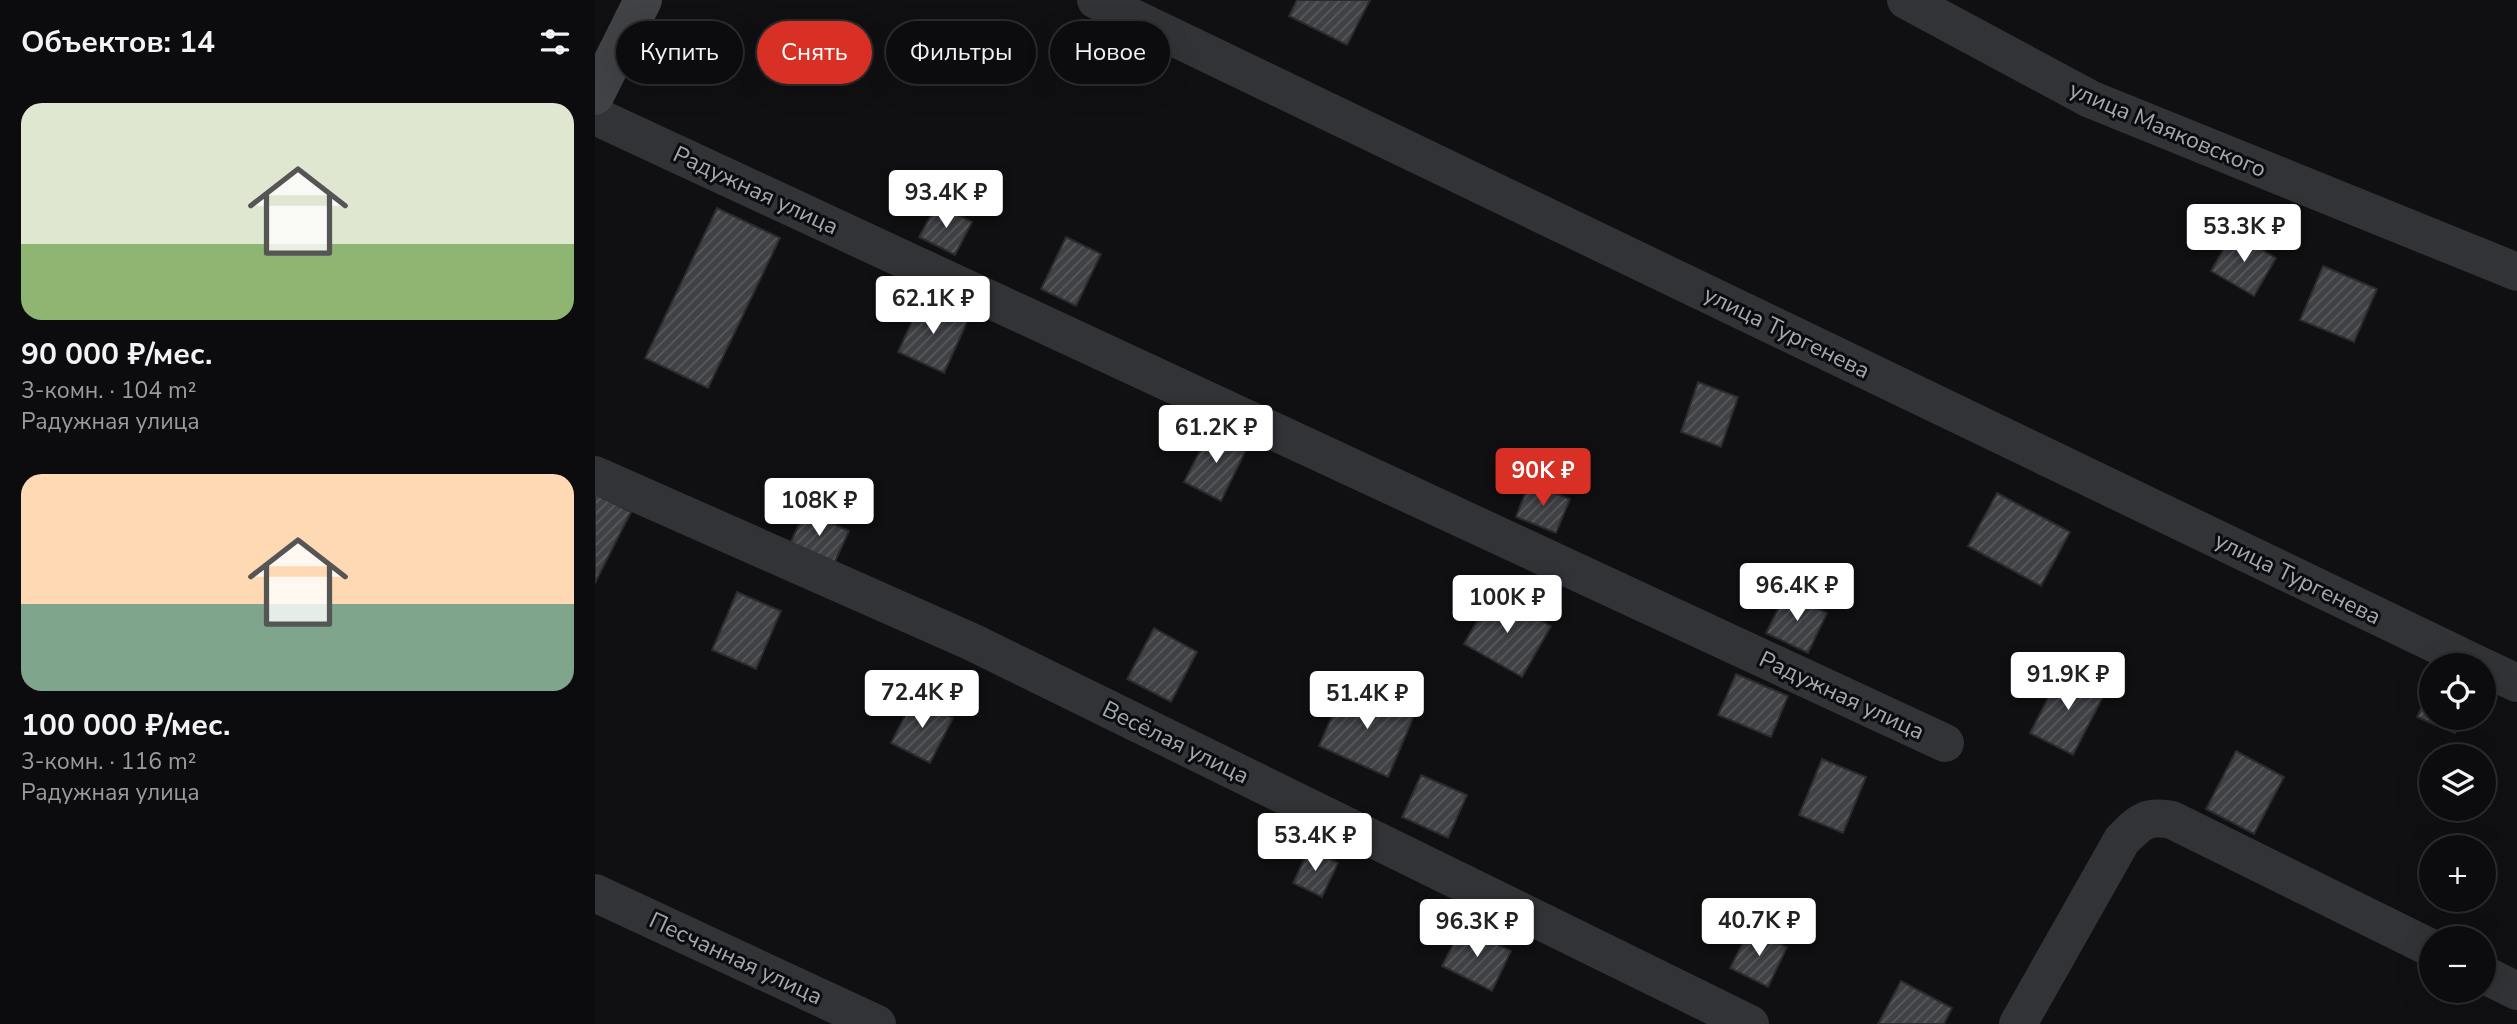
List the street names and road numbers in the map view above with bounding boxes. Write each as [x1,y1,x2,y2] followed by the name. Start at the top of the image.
[2065,74,2271,185] street label: улица Маяковского
[668,139,843,242] street label: Радужная улица
[1698,279,1875,386] street label: улица Тургенева
[2209,525,2386,632] street label: улица Тургенева
[1754,644,1929,747] street label: Радужная улица
[1097,694,1254,791] street label: Весёлая улица
[644,905,827,1012] street label: Песчанная улица

